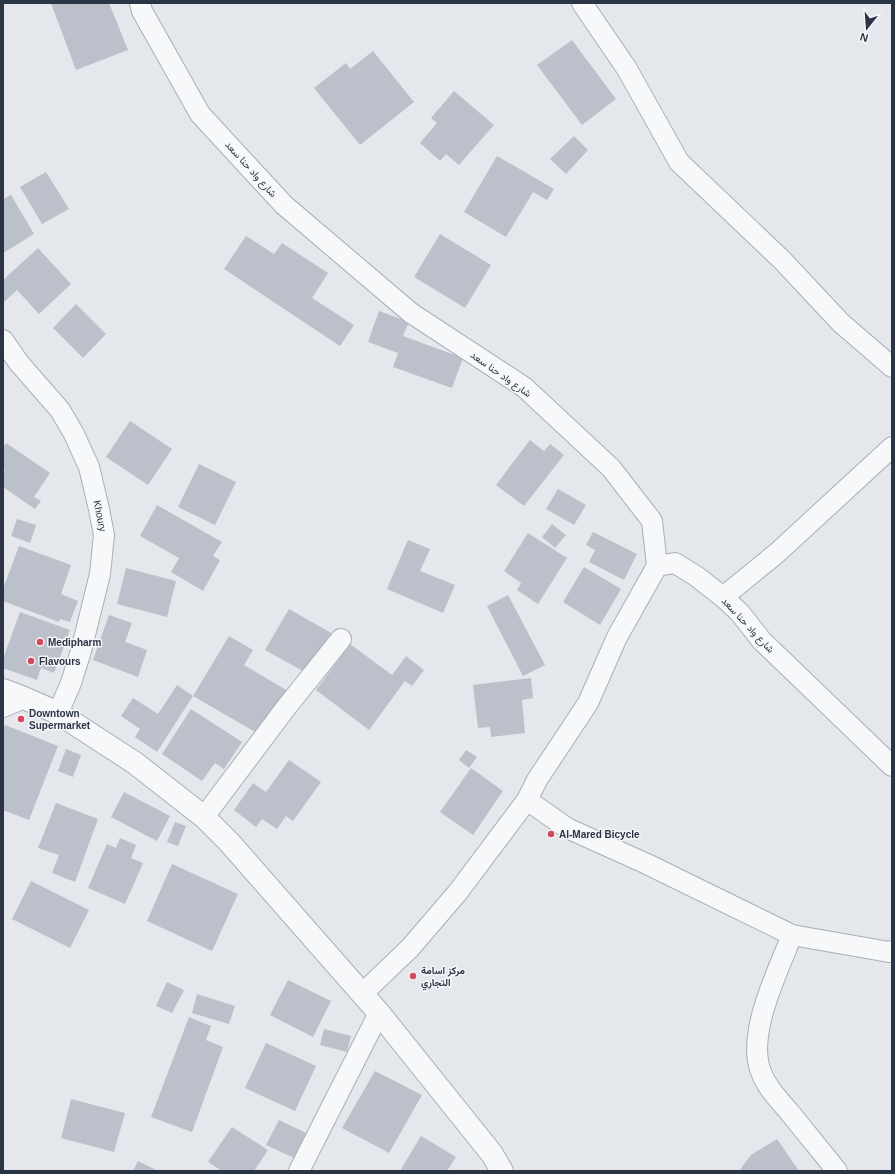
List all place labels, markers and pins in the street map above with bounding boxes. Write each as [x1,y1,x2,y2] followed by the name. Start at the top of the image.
[35,637,45,647] marker: Medipharm
[48,637,101,648] place label: Medipharm
[26,656,36,666] marker: Flavours
[39,656,81,667] place label: Flavours
[29,708,91,731] place label: Downtown Supermarket
[16,714,26,724] marker: Downtown Supermarket
[546,829,556,839] marker: Al-Mared Bicycle
[559,829,640,840] place label: Al-Mared Bicycle
[421,965,465,991] place label: مركز اسامة التجاري
[408,971,418,981] marker: مركز اسامة التجاري

